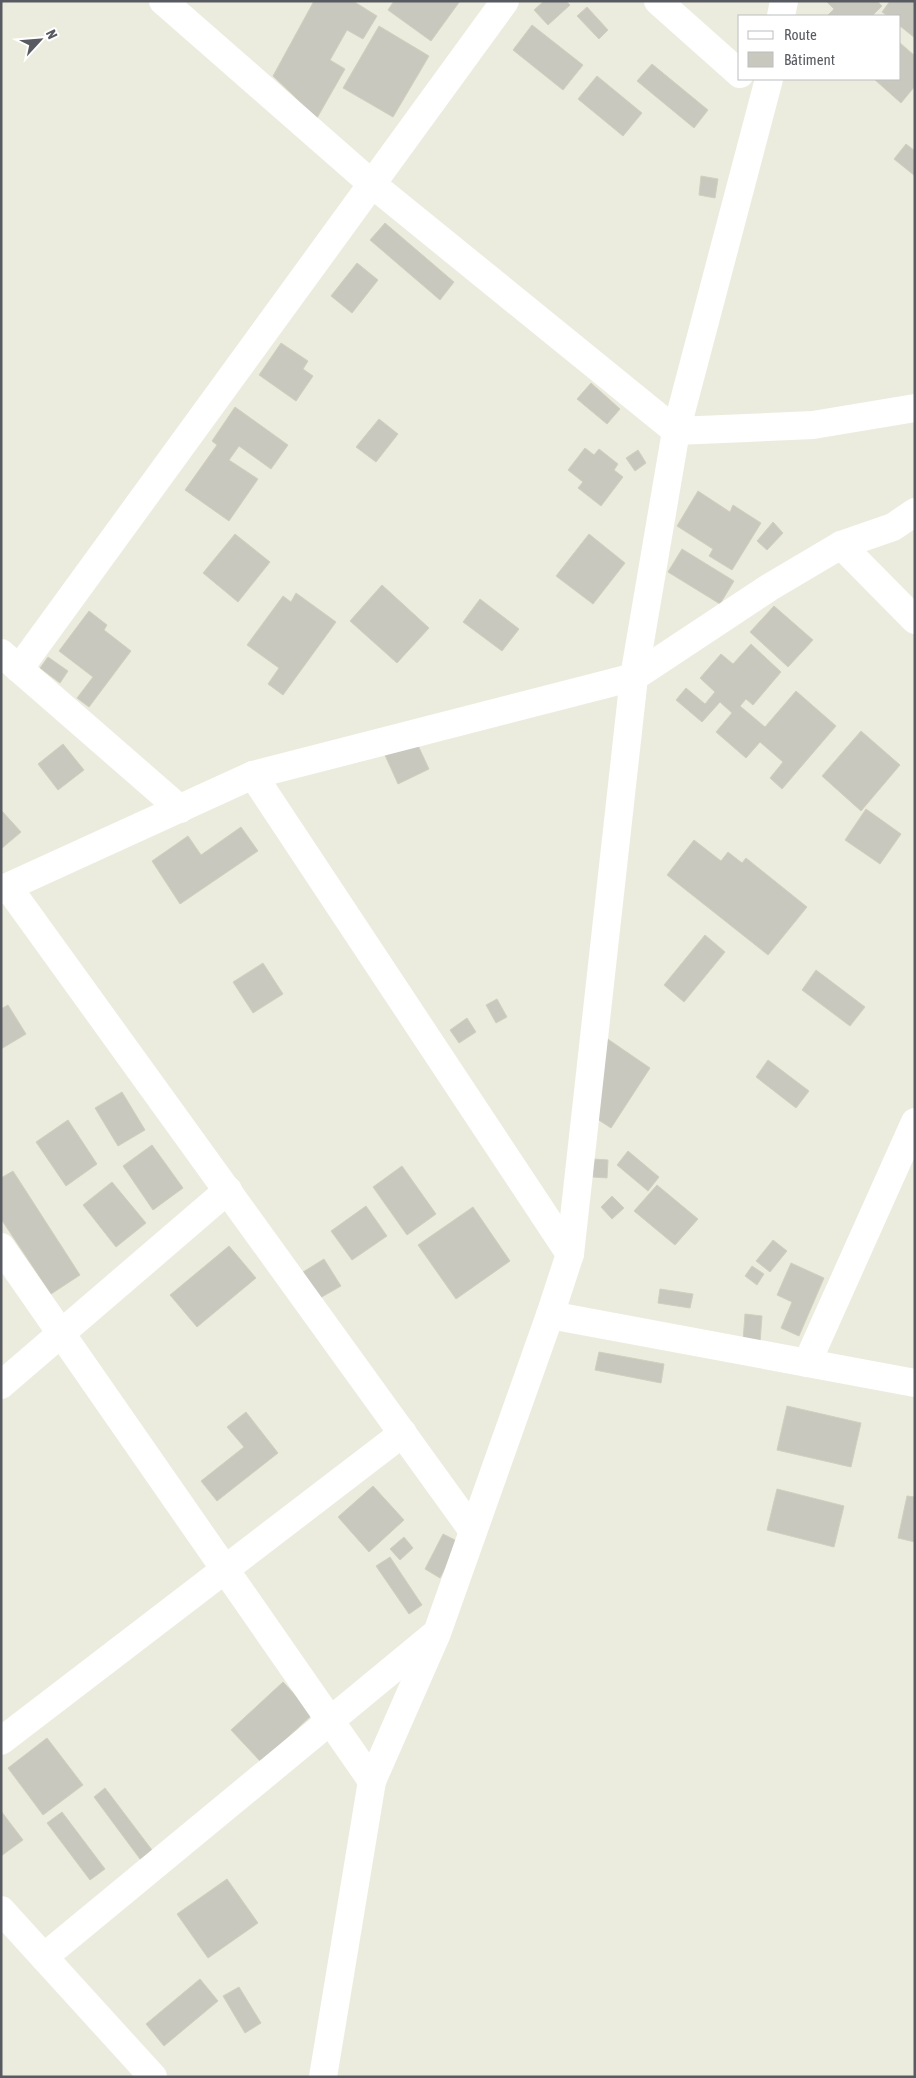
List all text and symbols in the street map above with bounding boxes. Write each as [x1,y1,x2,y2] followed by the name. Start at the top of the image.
[15,15,65,65] north arrow
[738,15,901,80] legend
[784,26,817,43] text: Route
[43,27,61,42] text: N
[784,51,835,68] text: Bâtiment

